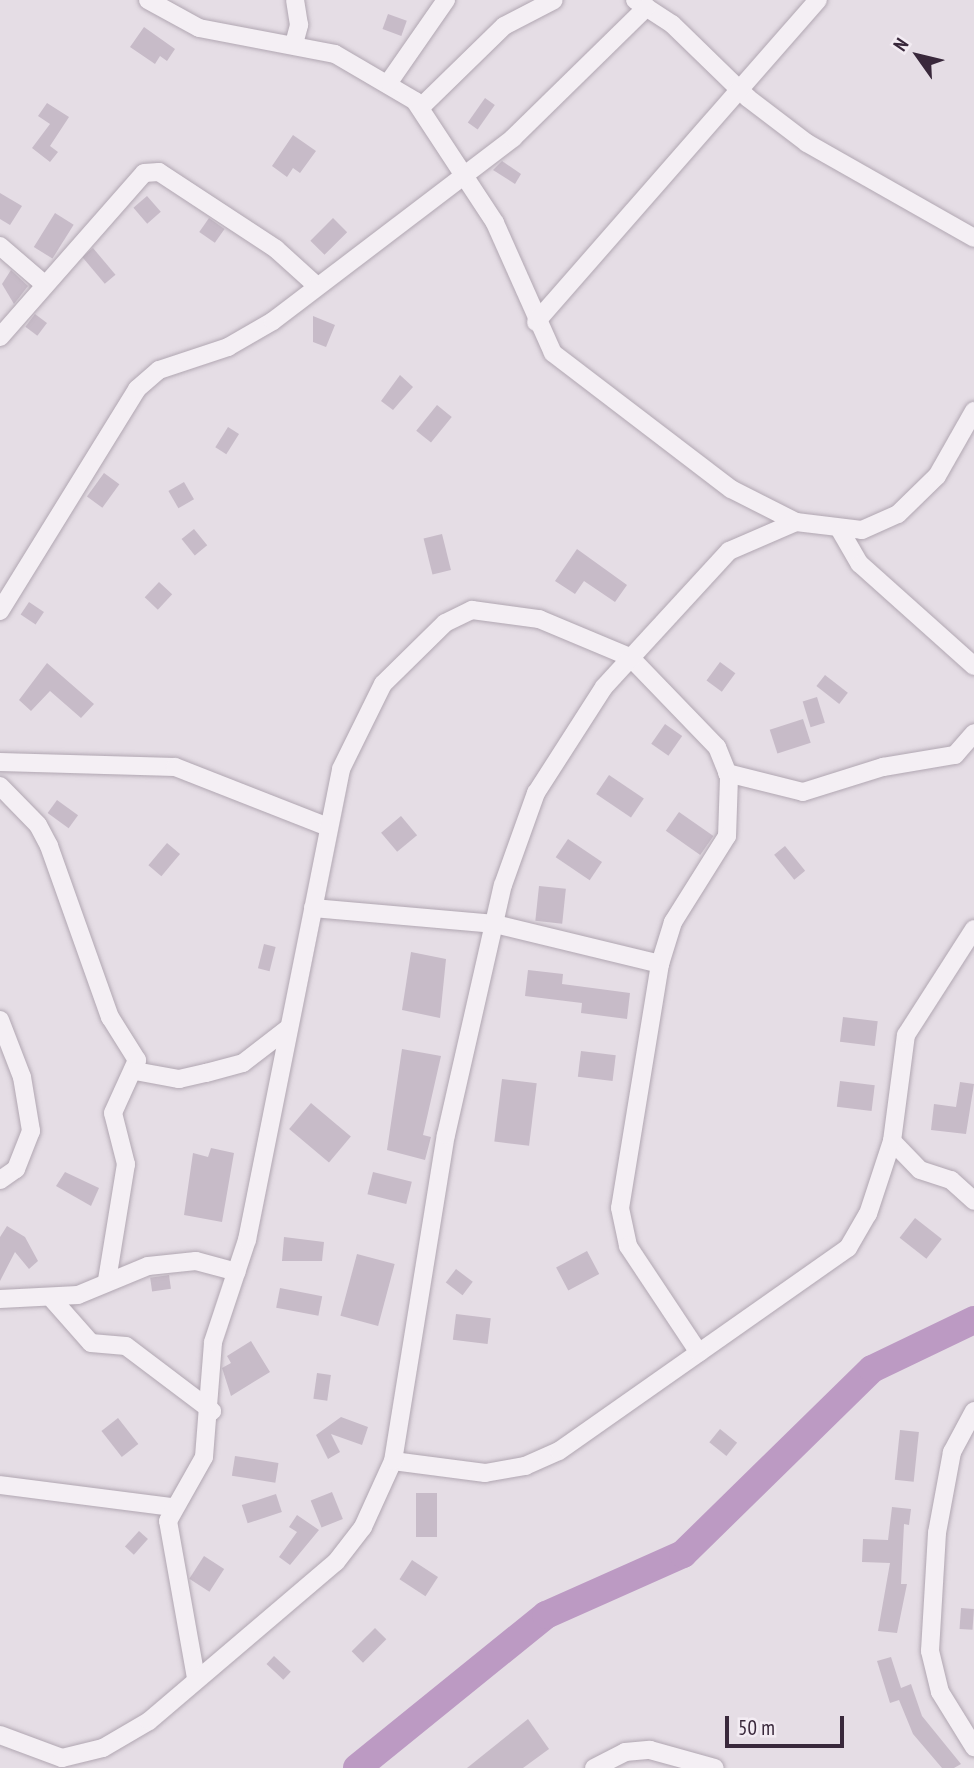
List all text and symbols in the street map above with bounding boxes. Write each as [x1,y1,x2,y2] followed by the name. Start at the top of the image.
[883,21,953,91] north arrow
[888,33,913,55] text: N
[729,1702,848,1746] scale bar
[738,1714,775,1741] text: 50 m

